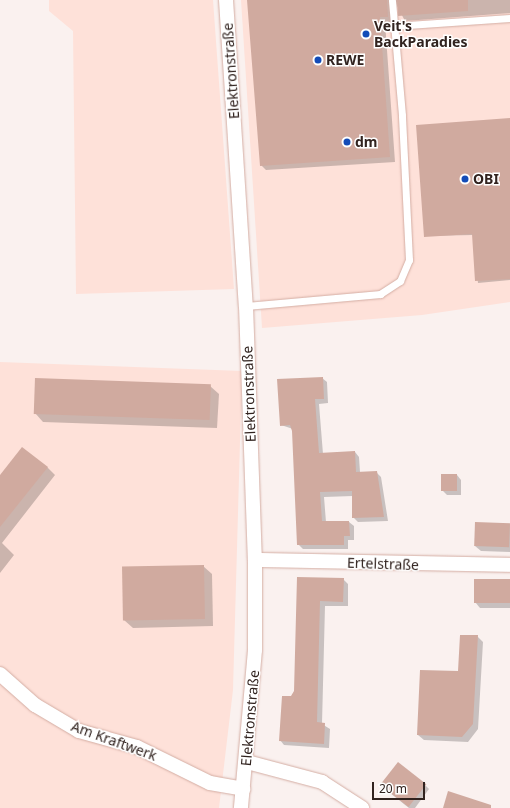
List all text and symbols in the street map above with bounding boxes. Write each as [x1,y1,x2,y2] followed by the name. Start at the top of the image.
[374,18,467,50] place label: Veit's BackParadies
[219,22,243,120] street label: Elektronstraße
[361,29,371,39] marker: Veit's BackParadies
[326,52,364,68] place label: REWE
[313,55,323,65] marker: REWE
[355,134,377,150] place label: dm
[342,137,352,147] marker: dm
[473,171,499,187] place label: OBI
[460,174,470,184] marker: OBI
[239,346,259,442] street label: Elektronstraße
[347,554,419,574] street label: Ertelstraße
[237,669,263,767] street label: Elektronstraße
[69,718,159,764] street label: Am Kraftwerk
[374,774,427,800] scale bar
[379,780,407,797] text: 20 m

